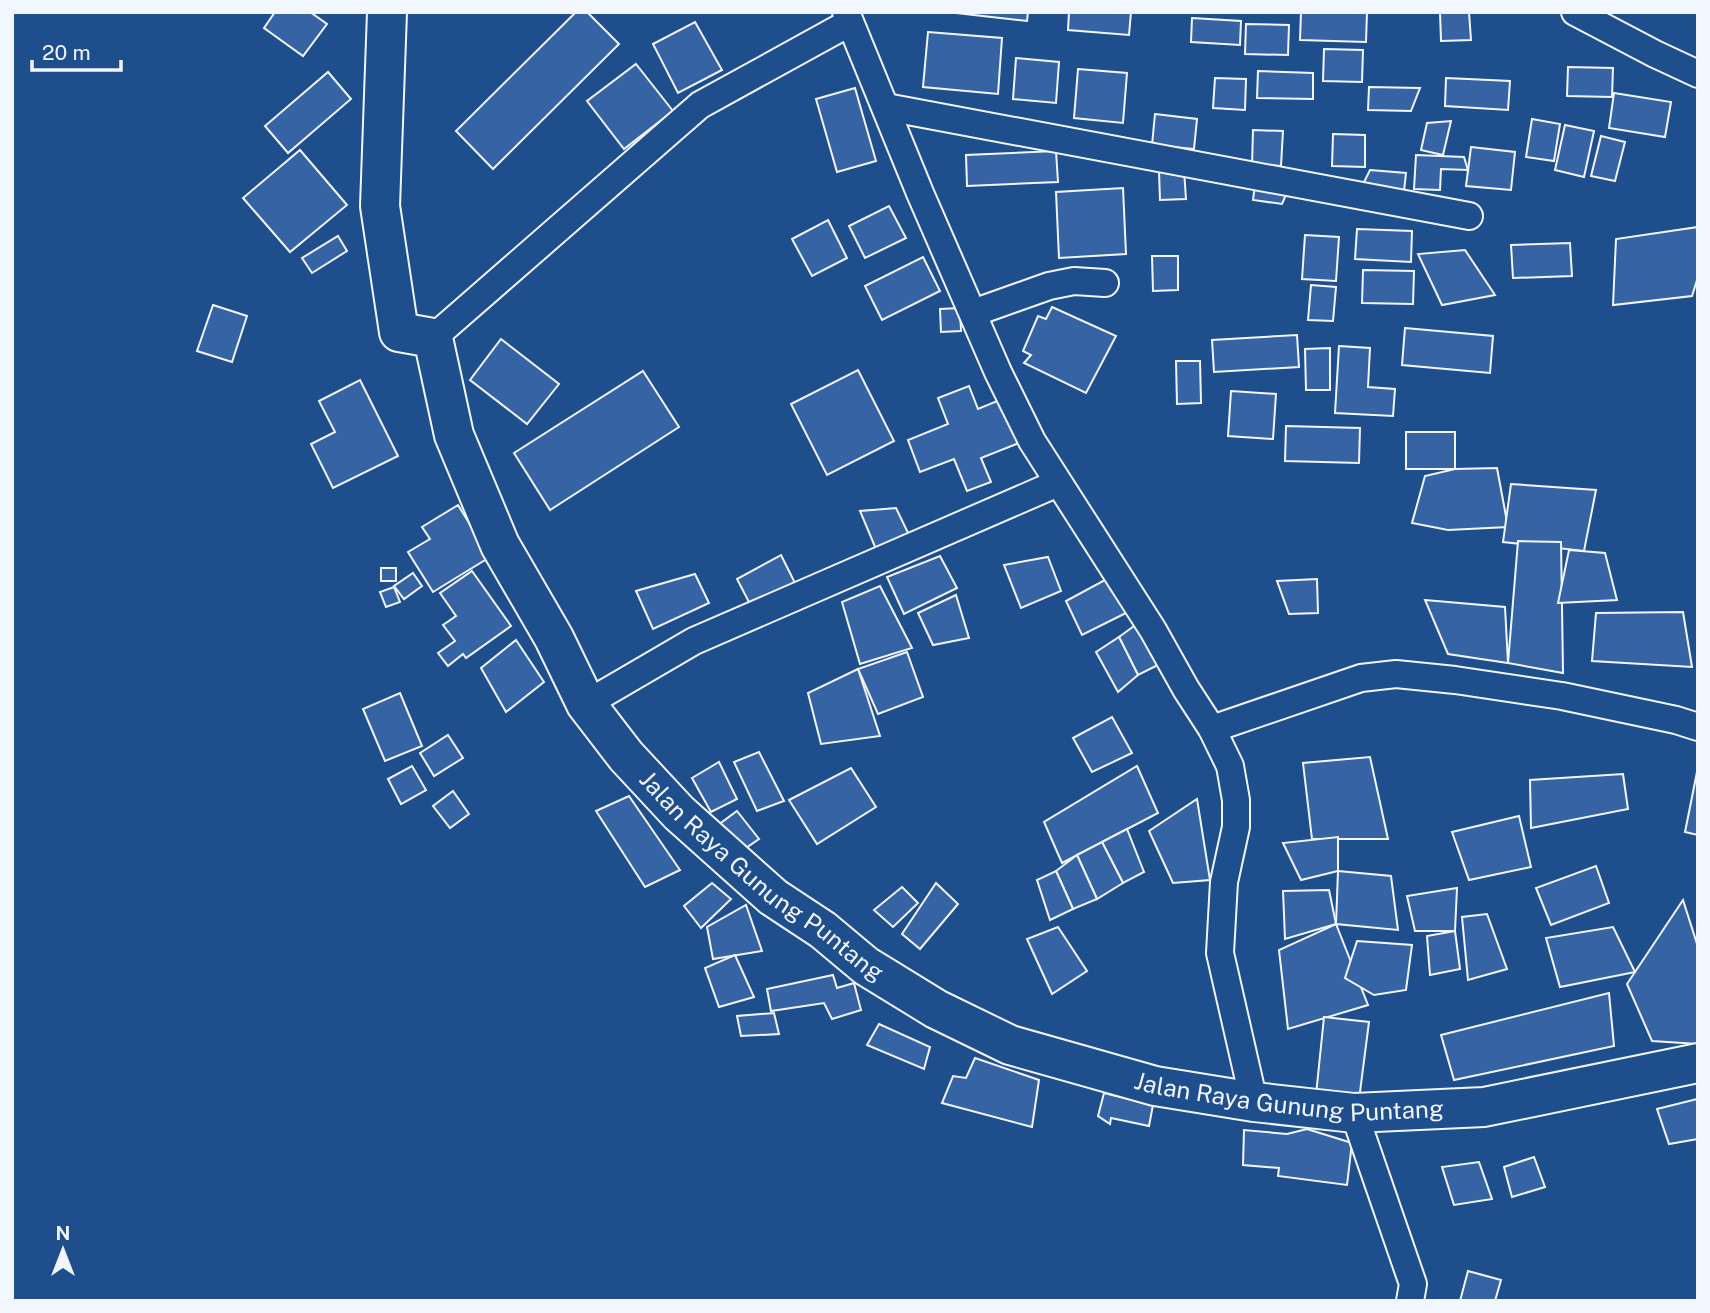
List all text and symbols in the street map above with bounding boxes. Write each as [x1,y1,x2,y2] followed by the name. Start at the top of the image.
[32,28,121,72] scale bar
[42,40,91,65] text: 20 m
[634,765,889,986] street label: Jalan Raya Gunung Puntang
[1131,1066,1444,1126] street label: Jalan Raya Gunung Puntang
[28,1215,98,1285] north arrow
[56,1222,70,1244] text: N

